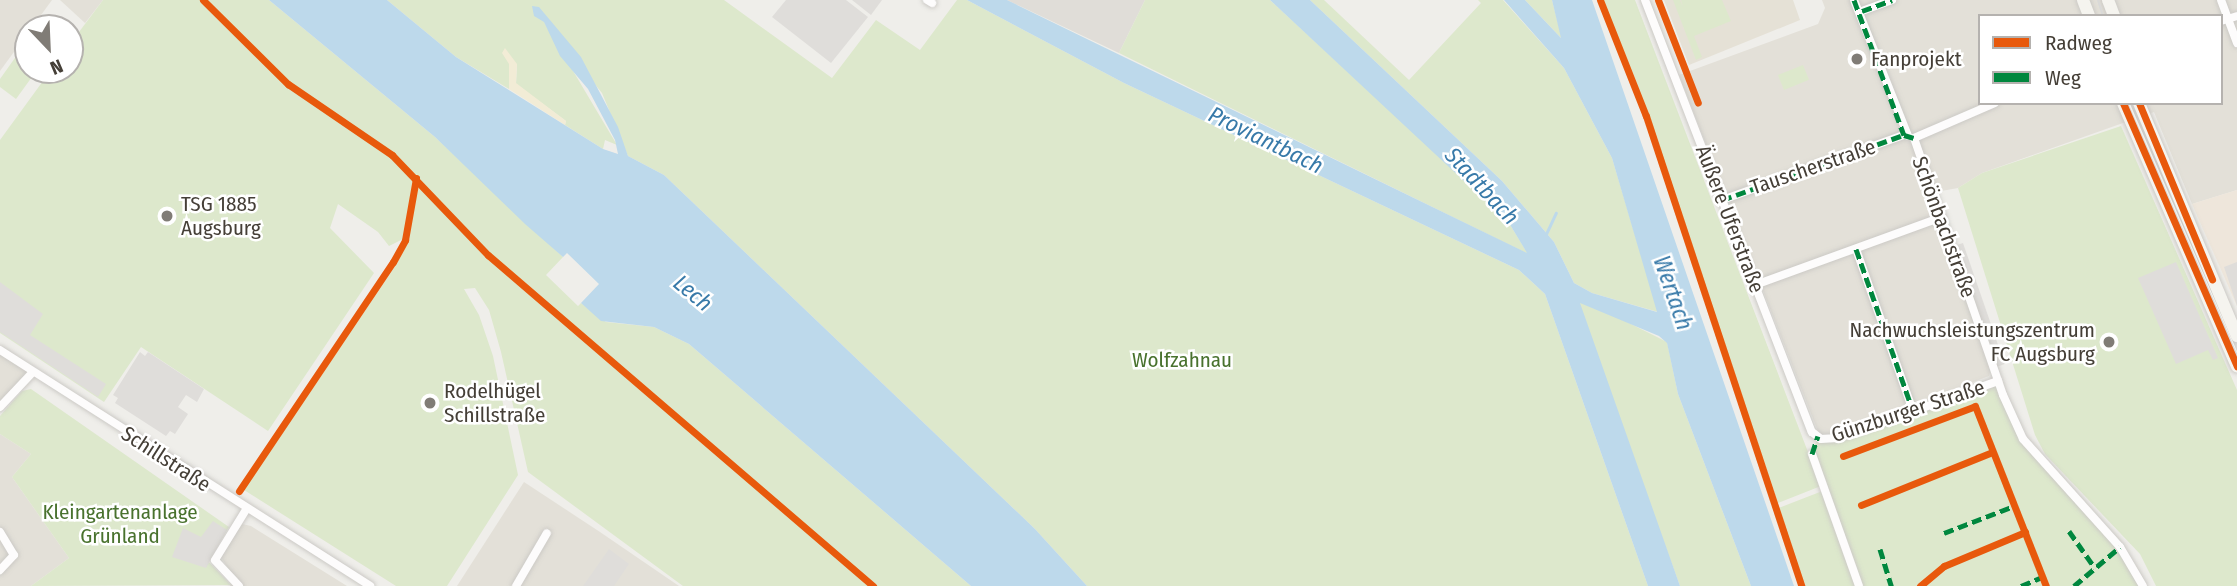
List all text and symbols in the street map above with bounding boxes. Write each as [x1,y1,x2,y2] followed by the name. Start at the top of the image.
[14,14,84,84] north arrow
[1978,14,2223,105] legend
[2045,30,2112,56] text: Radweg
[1871,46,1962,72] place label: Fanprojekt
[1849,51,1865,67] marker: Fanprojekt
[47,54,66,80] text: N
[2045,65,2081,91] text: Weg
[1204,100,1328,180] water label: Proviantbach
[1747,134,1879,200] street label: Tauscherstraße
[1439,142,1525,230] water label: Stadtbach
[1690,142,1770,296] street label: Äußere Uferstraße
[1907,153,1981,301] street label: Schönbachstraße
[181,191,261,241] place label: TSG 1885 Augsburg
[159,208,175,224] marker: TSG 1885 Augsburg
[1647,252,1699,334] water label: Wertach
[668,269,718,317] water label: Lech
[1850,317,2095,367] place label: Nachwuchsleistungszentrum FC Augsburg
[2101,334,2117,350] marker: Nachwuchsleistungszentrum FC Augsburg
[1132,347,1232,373] park label: Wolfzahnau
[1828,374,1988,448] street label: Günzburger Straße
[444,378,545,428] place label: Rodelhügel Schillstraße
[422,395,438,411] marker: Rodelhügel Schillstraße
[117,421,215,497] street label: Schillstraße
[42,499,198,549] park label: Kleingartenanlage Grünland

